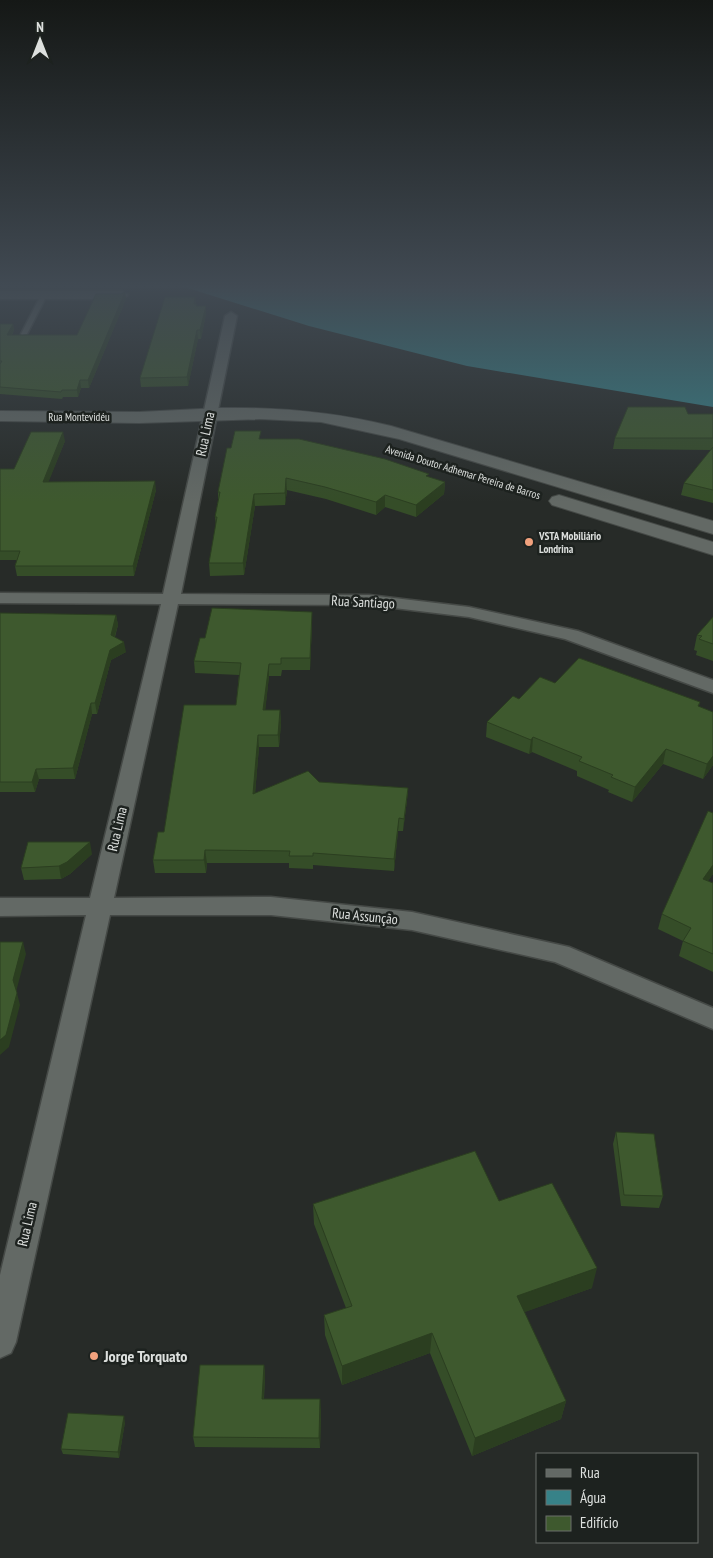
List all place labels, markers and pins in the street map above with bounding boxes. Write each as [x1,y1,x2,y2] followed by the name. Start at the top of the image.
[538,529,601,556] place label: VSTA Mobiliário Londrina
[523,536,535,548] marker: VSTA Mobiliário Londrina
[103,1346,188,1366] place label: Jorge Torquato
[88,1350,100,1362] marker: Jorge Torquato

